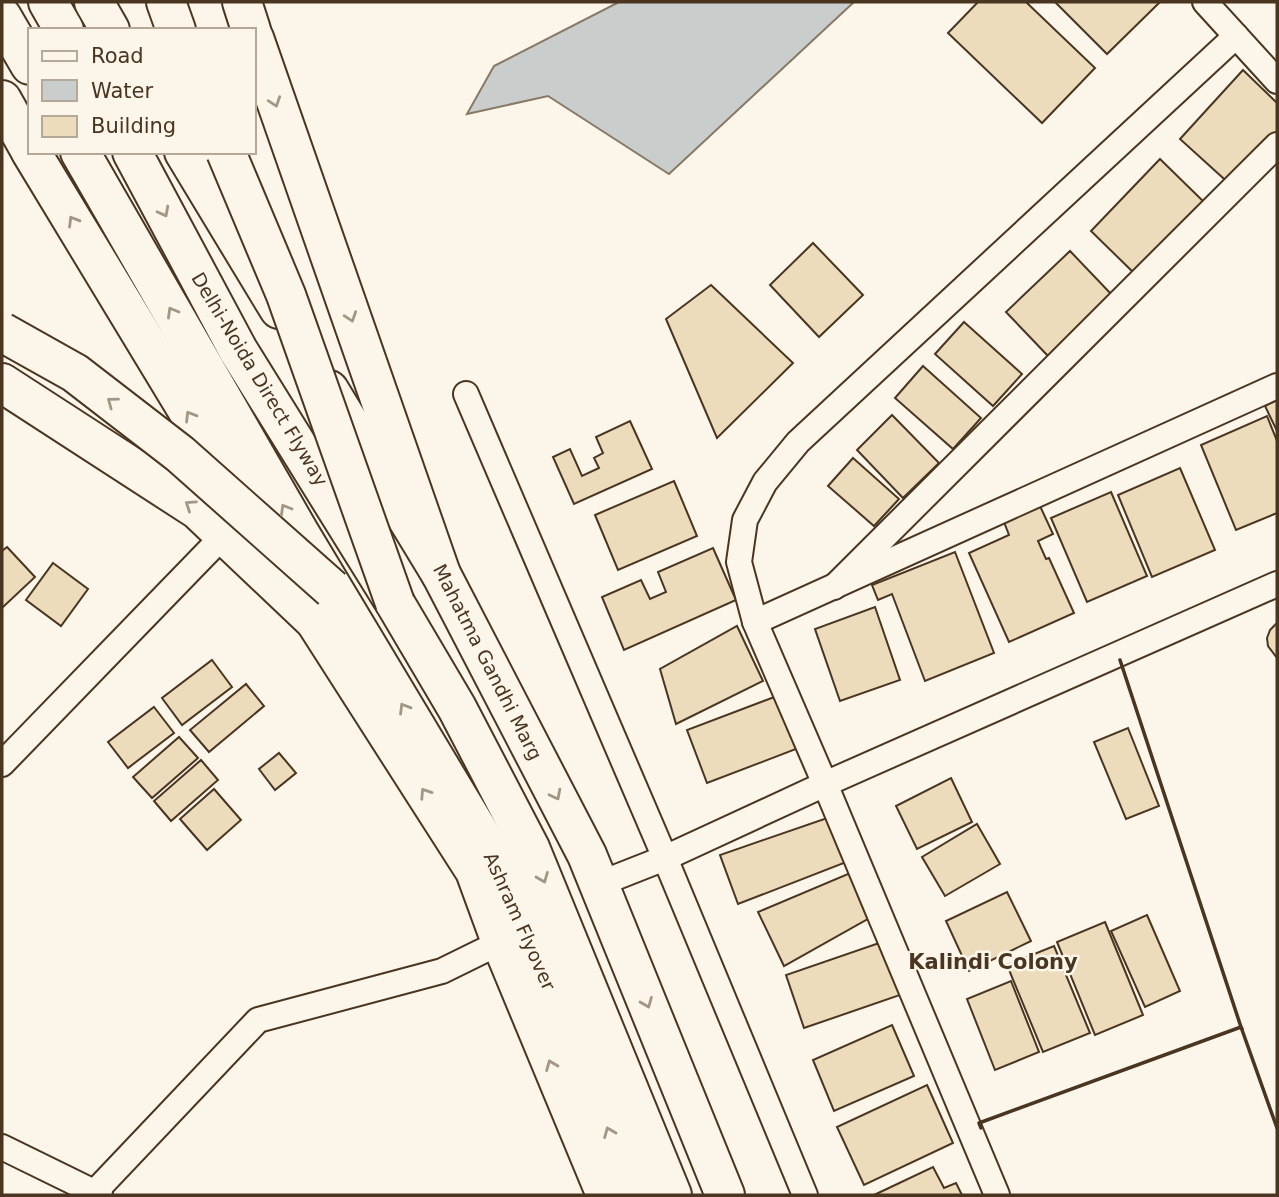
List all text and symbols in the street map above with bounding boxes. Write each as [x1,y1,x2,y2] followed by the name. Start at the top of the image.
[28,28,256,154] legend
[91,44,144,68] text: Road
[91,79,153,103] text: Water
[267,96,281,108] one-way arrow
[91,114,176,138] text: Building
[156,205,169,218] one-way arrow
[68,216,81,229] one-way arrow
[187,268,333,490] street label: Delhi-Noida Direct Flyway
[167,306,180,319] one-way arrow
[343,310,357,322] one-way arrow
[108,397,120,410] one-way arrow
[186,410,199,423] one-way arrow
[185,501,198,513] one-way arrow
[280,503,293,516] one-way arrow
[429,560,547,764] street label: Mahatma Gandhi Marg
[399,702,412,715] one-way arrow
[421,787,434,800] one-way arrow
[548,788,561,800] one-way arrow
[480,849,560,994] street label: Ashram Flyover
[534,872,548,884] one-way arrow
[908,950,1078,974] district label: Kalindi Colony
[638,997,652,1009] one-way arrow
[546,1059,560,1071] one-way arrow
[603,1127,617,1139] one-way arrow

